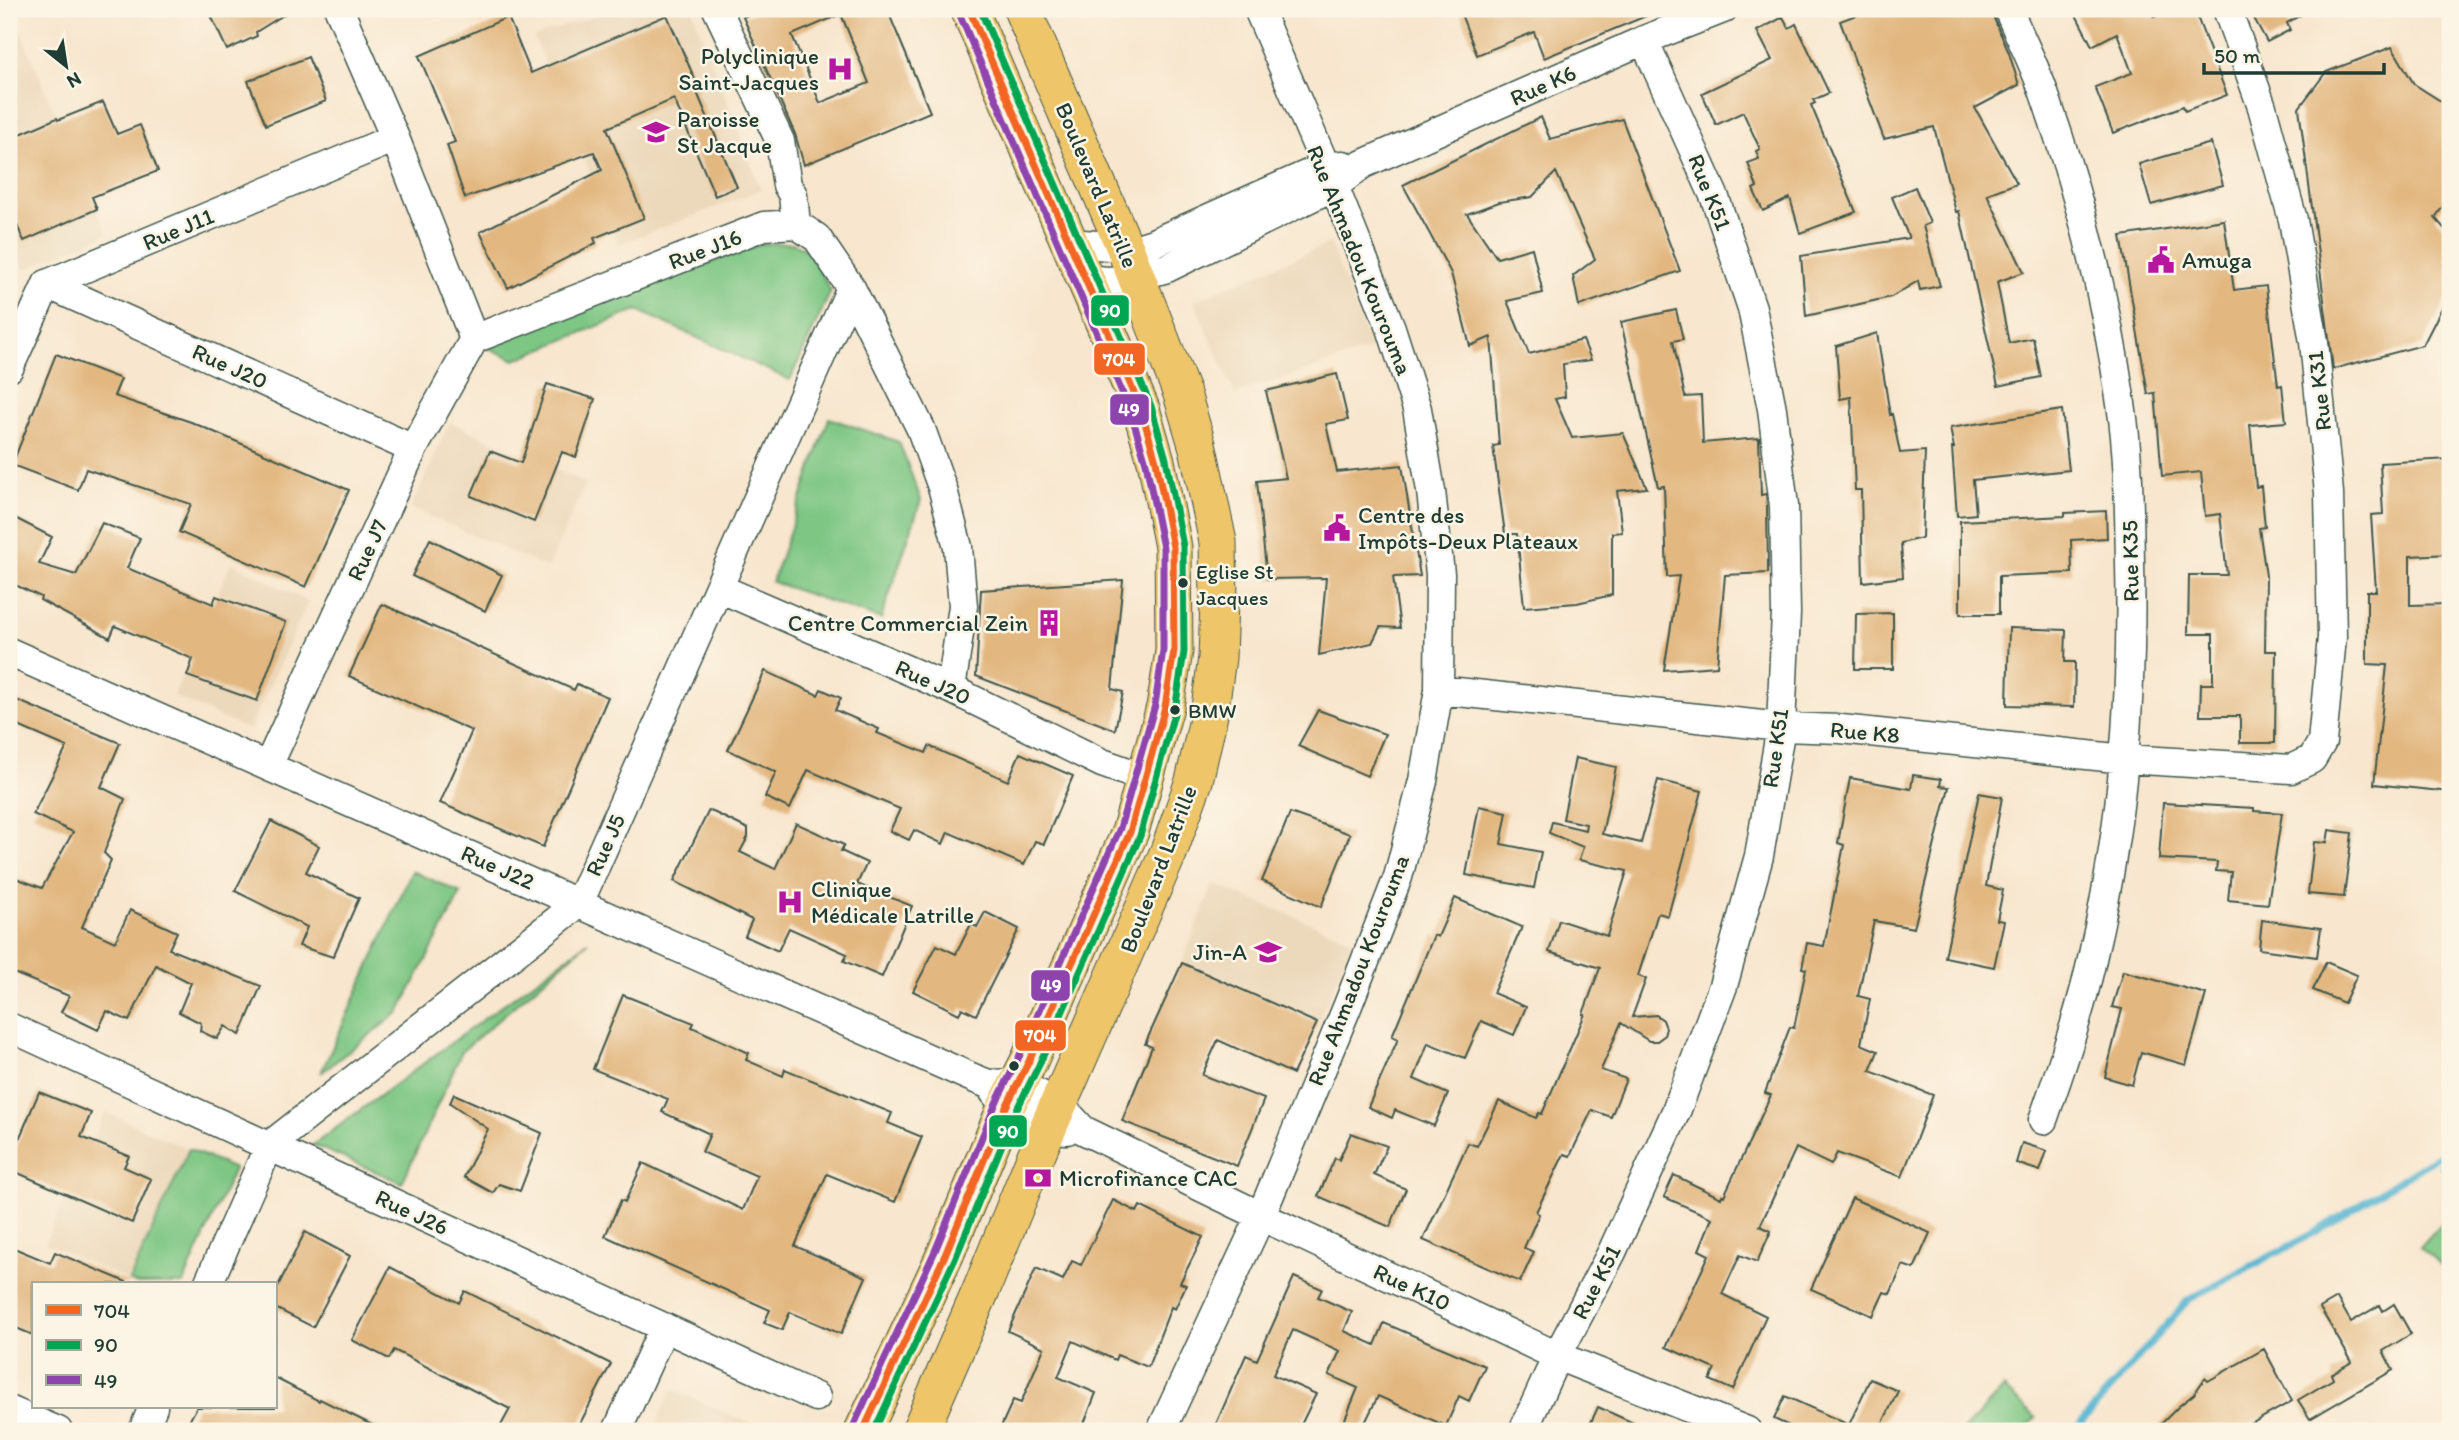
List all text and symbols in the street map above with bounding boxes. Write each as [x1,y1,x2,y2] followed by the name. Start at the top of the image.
[32,32,102,102] north arrow
[2204,32,2384,76] scale bar
[678,42,819,96] place label: Polyclinique Saint-Jacques
[2214,43,2261,68] text: 50 m
[825,54,855,84] hospital icon: Polyclinique Saint-Jacques
[1506,58,1580,112] street label: Rue K6
[63,67,86,93] text: N
[1050,98,1144,272] street label: Boulevard Latrille
[677,105,772,159] place label: Paroisse St Jacque
[641,117,671,147] school or university icon: Paroisse St Jacque
[1301,141,1419,379] street label: Rue Ahmadou Kourouma
[1682,150,1738,235] street label: Rue K51
[138,201,218,256] street label: Rue J11
[664,222,746,276] street label: Rue J16
[2146,245,2176,275] public building icon: Amuga
[2182,246,2252,274] place label: Amuga
[1090,294,1130,327] line badge: 90
[1099,299,1121,322] text: 90
[188,337,272,395] street label: Rue J20
[1093,342,1146,376] line badge: 704
[1102,348,1136,371] text: 704
[2301,349,2337,432] street label: Rue K31
[1109,393,1150,426] line badge: 49
[1118,398,1140,421] text: 49
[1358,501,1578,555] place label: Centre des Impôts-Deux Plateaux
[1322,513,1352,543] public building icon: Centre des Impôts-Deux Plateaux
[341,515,393,585] street label: Rue J7
[2115,520,2145,602] street label: Rue K35
[1196,559,1274,610] place label: Eglise St Jacques
[1176,576,1190,590] marker: Eglise St Jacques
[1034,608,1064,638] building icon: Centre Commercial Zein
[788,609,1028,637] place label: Centre Commercial Zein
[891,653,975,711] street label: Rue J20
[1188,698,1237,723] place label: BMW
[1168,703,1182,717] marker: BMW
[1756,706,1794,789] street label: Rue K51
[1829,715,1901,749] street label: Rue K8
[1113,781,1203,957] street label: Boulevard Latrille
[579,809,631,881] street label: Rue J5
[457,838,539,896] street label: Rue J22
[1301,850,1415,1090] street label: Rue Ahmadou Kourouma
[811,875,974,929] place label: Clinique Médicale Latrille
[775,887,805,917] hospital icon: Clinique Médicale Latrille
[1253,937,1283,967] school or university icon: Jin-A
[1193,938,1247,966] place label: Jin-A
[1030,969,1071,1002] line badge: 49
[1040,974,1062,997] text: 49
[1014,1019,1067,1052] line badge: 704
[1023,1024,1057,1047] text: 704
[1007,1059,1021,1073] unlabelled marker
[988,1114,1028,1148] line badge: 90
[997,1120,1019,1143] text: 90
[1023,1163,1053,1193] bank icon: Microfinance CAC
[1059,1164,1238,1192] place label: Microfinance CAC
[371,1183,453,1241] street label: Rue J26
[1565,1240,1627,1324] street label: Rue K51
[1369,1257,1455,1317] street label: Rue K10
[32,1282,276,1408] legend
[94,1298,130,1323] text: 704
[94,1332,118,1357] text: 90
[94,1368,118,1393] text: 49

